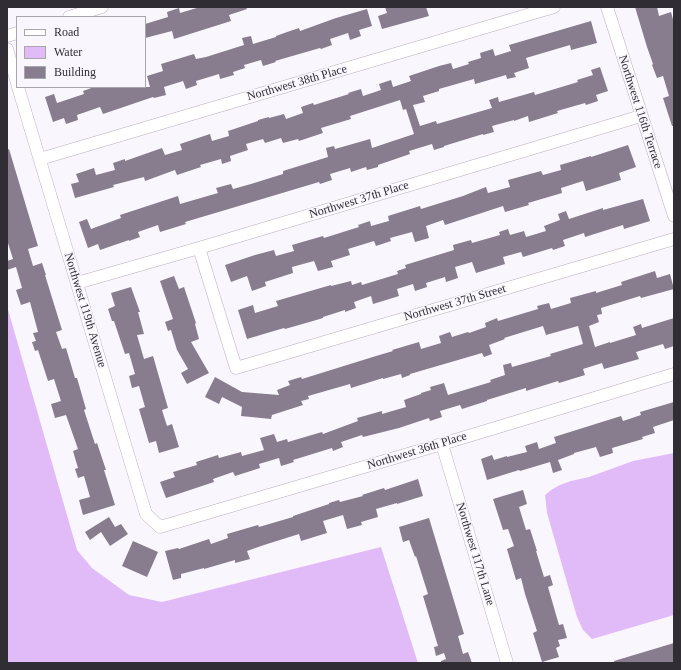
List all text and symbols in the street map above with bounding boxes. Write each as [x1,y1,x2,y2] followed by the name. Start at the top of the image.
[16,16,146,88] legend
[54,25,79,39] text: Road
[54,45,82,59] text: Water
[615,53,665,171] street label: Northwest 116th Terrace
[245,62,349,104] street label: Northwest 38th Place
[54,65,96,79] text: Building
[307,178,411,222] street label: Northwest 37th Place
[61,251,109,369] street label: Northwest 119th Avenue
[402,282,508,324] street label: Northwest 37th Street
[365,429,469,473] street label: Northwest 36th Place
[452,501,498,607] street label: Northwest 117th Lane

